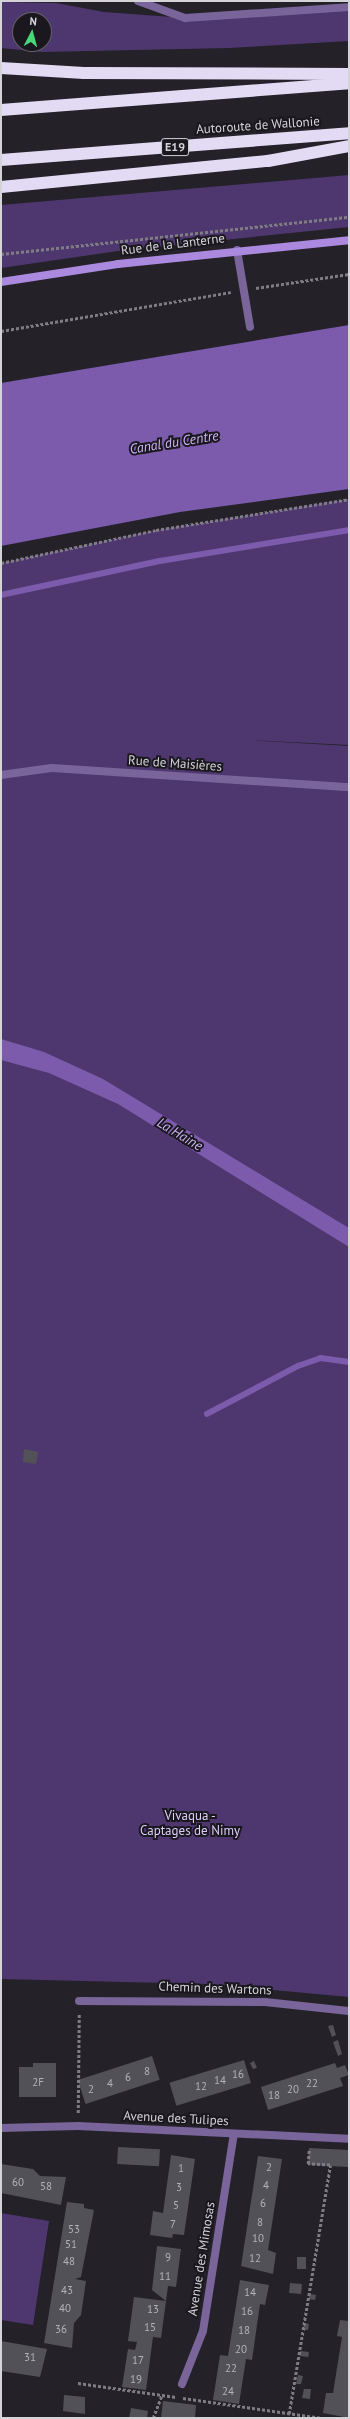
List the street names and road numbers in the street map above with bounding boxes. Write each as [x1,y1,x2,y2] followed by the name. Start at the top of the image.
[196,114,320,138] street label: Autoroute de Wallonie
[161,137,189,157] road number: E19
[120,231,226,259] street label: Rue de la Lanterne
[128,753,222,775] street label: Rue de Maisières
[158,1979,272,1999] street label: Chemin des Wartons
[123,2108,229,2130] street label: Avenue des Tulipes
[185,2201,219,2317] street label: Avenue des Mimosas

